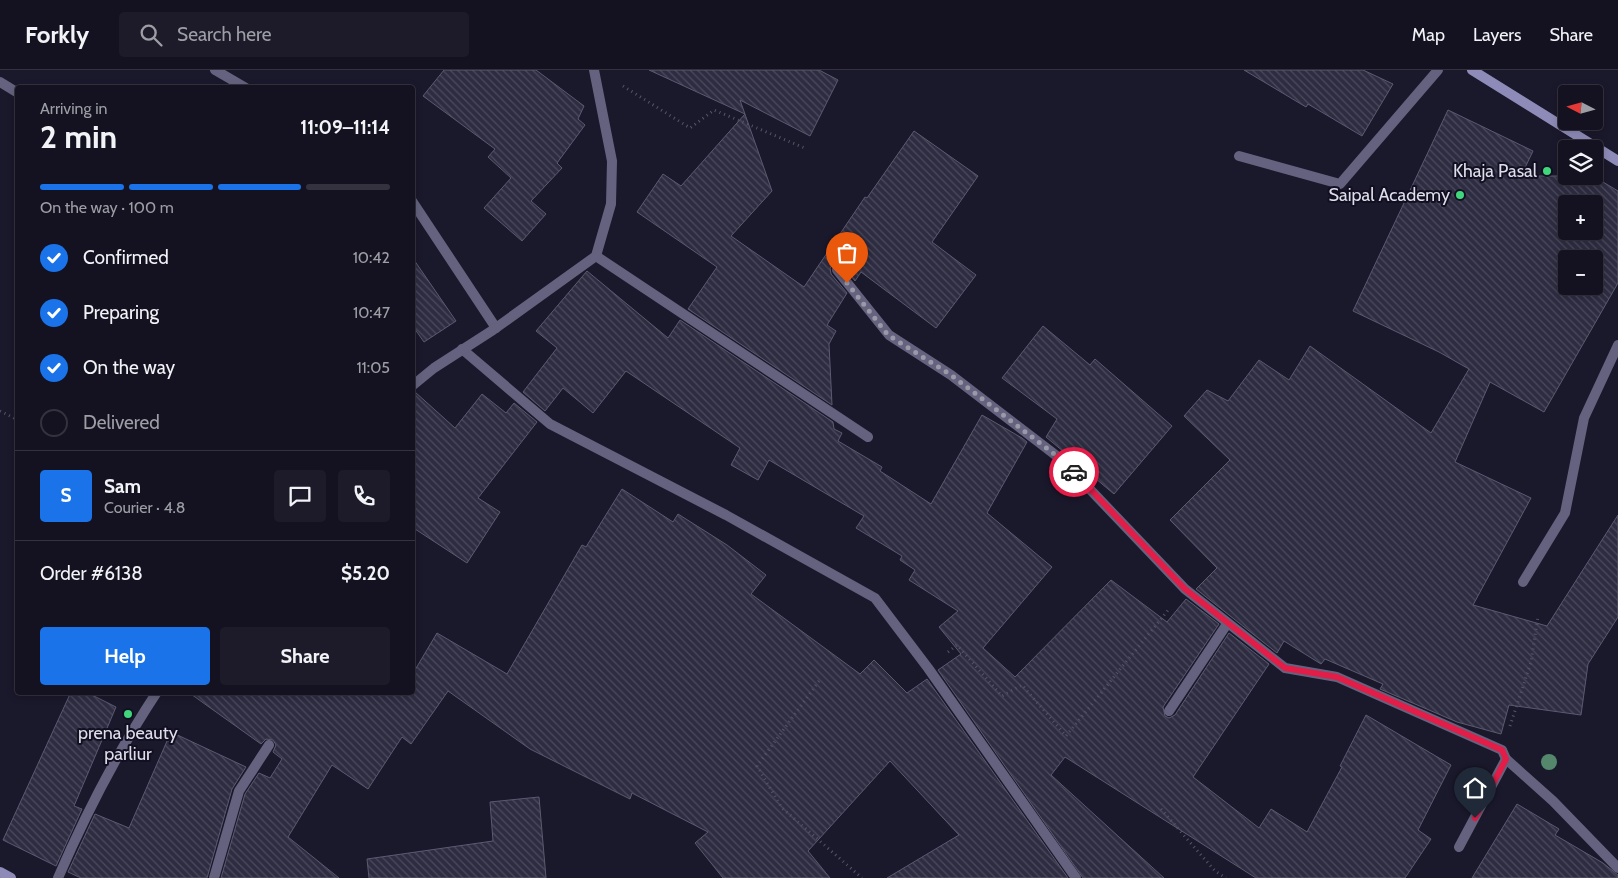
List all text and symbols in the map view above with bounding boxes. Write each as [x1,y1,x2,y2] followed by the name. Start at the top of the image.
[119,12,469,57] search box
[25,20,89,49] text: Forkly
[137,21,165,49] icon: search
[177,23,272,46] text: Search here
[1412,24,1445,46] text: Map
[1473,24,1522,46] text: Layers
[1550,24,1593,46] text: Share
[1558,85,1602,130] north arrow
[1558,85,1603,295] map controls
[40,99,107,118] text: Arriving in
[300,116,390,139] text: 11:09–11:14
[40,117,117,156] text: 2 min
[1558,140,1603,185] button: layers
[1453,160,1538,182] place label: Khaja Pasal
[1541,165,1553,177] marker: Khaja Pasal
[1329,184,1450,206] place label: Saipal Academy
[1454,189,1466,201] marker: Saipal Academy
[1558,195,1603,240] button: +
[40,198,174,217] text: On the way · 100 m
[826,232,868,283] pin
[833,239,861,267] icon: bag
[40,244,68,272] icon: check
[83,246,169,269] text: Confirmed
[353,248,390,267] text: 10:42
[1558,250,1603,295] button: −
[40,299,68,327] icon: check
[83,301,159,324] text: Preparing
[353,303,390,322] text: 10:47
[40,354,68,382] icon: check
[83,356,175,379] text: On the way
[356,358,390,377] text: 11:05
[83,411,160,434] text: Delivered
[1049,447,1099,497] courier
[1060,458,1088,486] icon: car
[274,470,326,522] button: chat
[338,470,390,522] button: phone
[104,475,141,498] text: Sam
[60,484,72,507] text: S
[104,498,186,517] text: Courier · 4.8
[40,562,143,585] text: Order #6138
[341,562,390,585] text: $5.20
[40,627,210,685] button: Help
[220,627,390,685] button: Share
[122,708,134,720] marker: prena beauty parliur
[78,722,178,765] place label: prena beauty parliur
[1454,767,1496,818] pin
[1461,774,1489,802] icon: home

